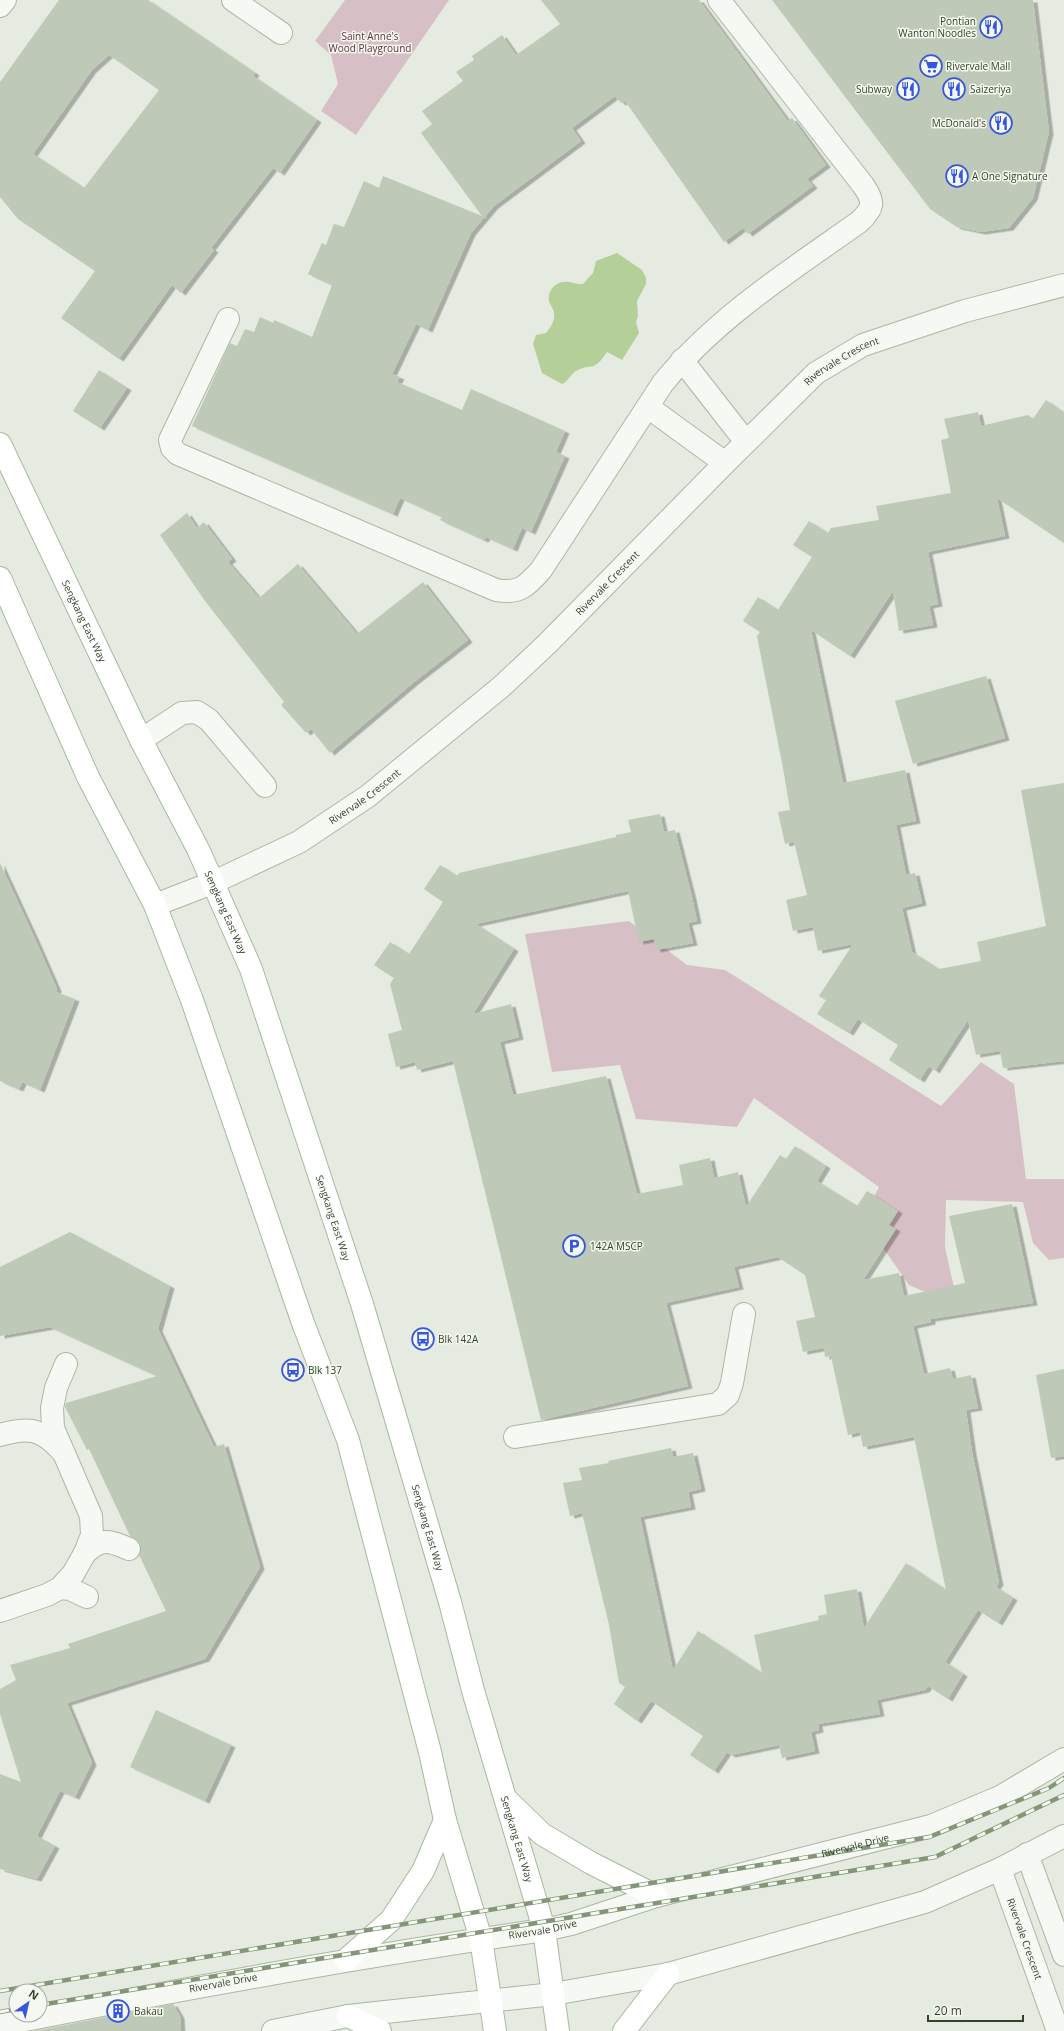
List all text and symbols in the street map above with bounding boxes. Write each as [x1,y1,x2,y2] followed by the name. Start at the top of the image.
[898,14,976,40] place label: Pontian Wanton Noodles
[978,14,1004,40] restaurant icon: Pontian Wanton Noodles
[328,29,412,55] park label: Saint Anne's Wood Playground
[918,53,944,79] supermarket icon: Rivervale Mall
[946,59,1010,73] place label: Rivervale Mall
[895,76,921,102] restaurant icon: Subway
[941,76,967,102] restaurant icon: Saizeriya
[856,82,893,96] place label: Subway
[970,82,1011,96] place label: Saizeriya
[988,110,1014,136] restaurant icon: McDonald's
[932,116,986,130] place label: McDonald's
[944,163,970,189] restaurant icon: A One Signature
[972,169,1048,183] place label: A One Signature
[801,333,881,388] street label: Rivervale Crescent
[572,547,643,618] street label: Rivervale Crescent
[59,577,110,665] street label: Sengkang East Way
[326,765,403,827] street label: Rivervale Crescent
[201,868,251,957] street label: Sengkang East Way
[313,1173,354,1263] street label: Sengkang East Way
[561,1233,587,1259] parking icon: 142A MSCP
[590,1239,643,1253] place label: 142A MSCP
[410,1326,436,1352] bus stop icon: Blk 142A
[438,1332,479,1346] place label: Blk 142A
[280,1357,306,1383] bus stop icon: Blk 137
[308,1363,342,1377] place label: Blk 137
[409,1483,448,1573] street label: Sengkang East Way
[498,1794,537,1885] street label: Sengkang East Way
[820,1830,891,1861] street label: Rivervale Drive
[1004,1896,1046,1982] street label: Rivervale Crescent
[507,1915,579,1942] street label: Rivervale Drive
[188,1969,259,1996] street label: Rivervale Drive
[8,1983,48,2023] north arrow
[26,1986,42,2003] text: N
[928,1997,1023,2023] scale bar
[105,1998,131,2024] building icon: Bakau
[934,2002,962,2019] text: 20 m
[134,2004,163,2018] place label: Bakau

